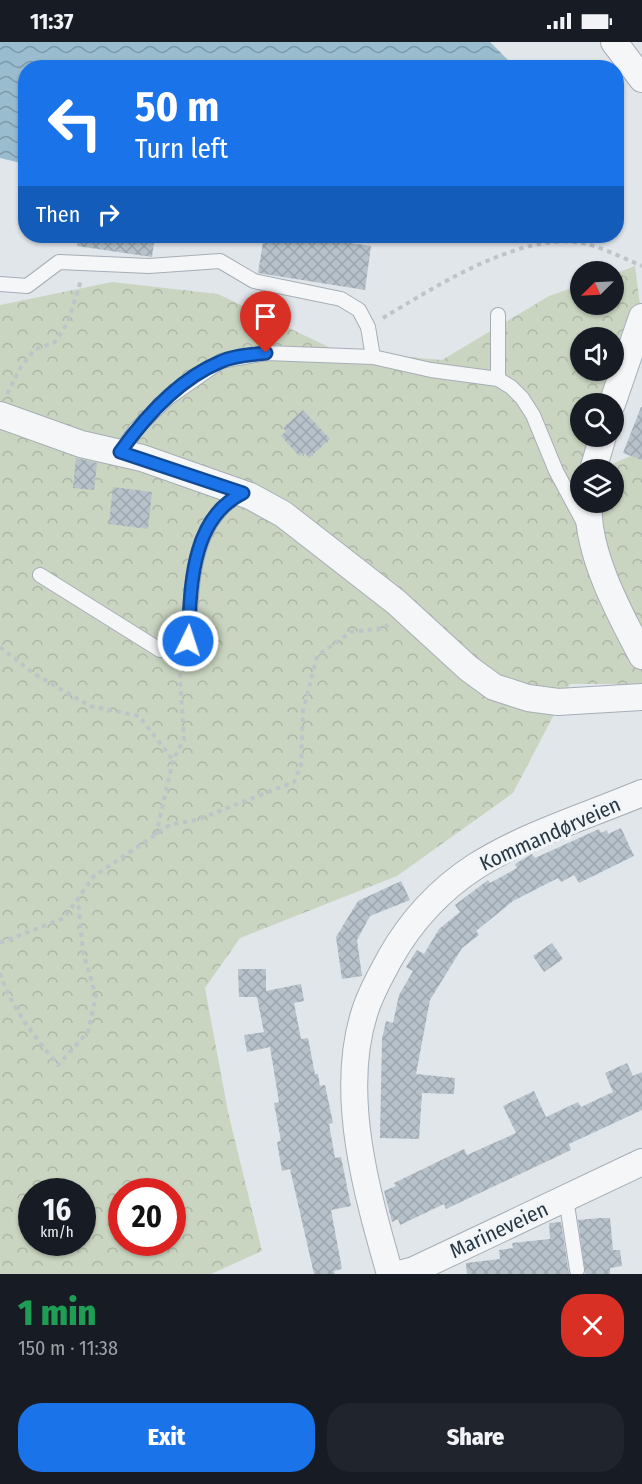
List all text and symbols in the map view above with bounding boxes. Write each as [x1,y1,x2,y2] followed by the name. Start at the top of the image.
[30,8,73,35] text: 11:37
[135,82,219,132] text: 50 m
[36,84,114,162] icon: left
[135,133,228,165] text: Turn left
[92,198,125,231] icon: right
[36,201,80,228] text: Then
[570,261,624,315] north arrow
[570,261,624,513] map controls
[240,291,291,353] pin
[249,300,282,333] icon: arrive
[570,327,624,381] button: sound
[570,393,624,447] button: search
[570,459,624,513] button: layers
[156,609,220,673] position arrow
[476,791,624,877] street label: Kommandørveien
[108,1178,186,1256] speed limit sign: 20
[43,1192,71,1228] text: 16
[446,1196,552,1264] street label: Marineveien
[40,1223,74,1241] text: km/h
[18,1291,96,1335] text: 1 min
[561,1294,624,1357] button: close
[18,1336,118,1360] text: 150 m · 11:38
[18,1403,315,1472] button: Exit
[327,1403,624,1472] button: Share

